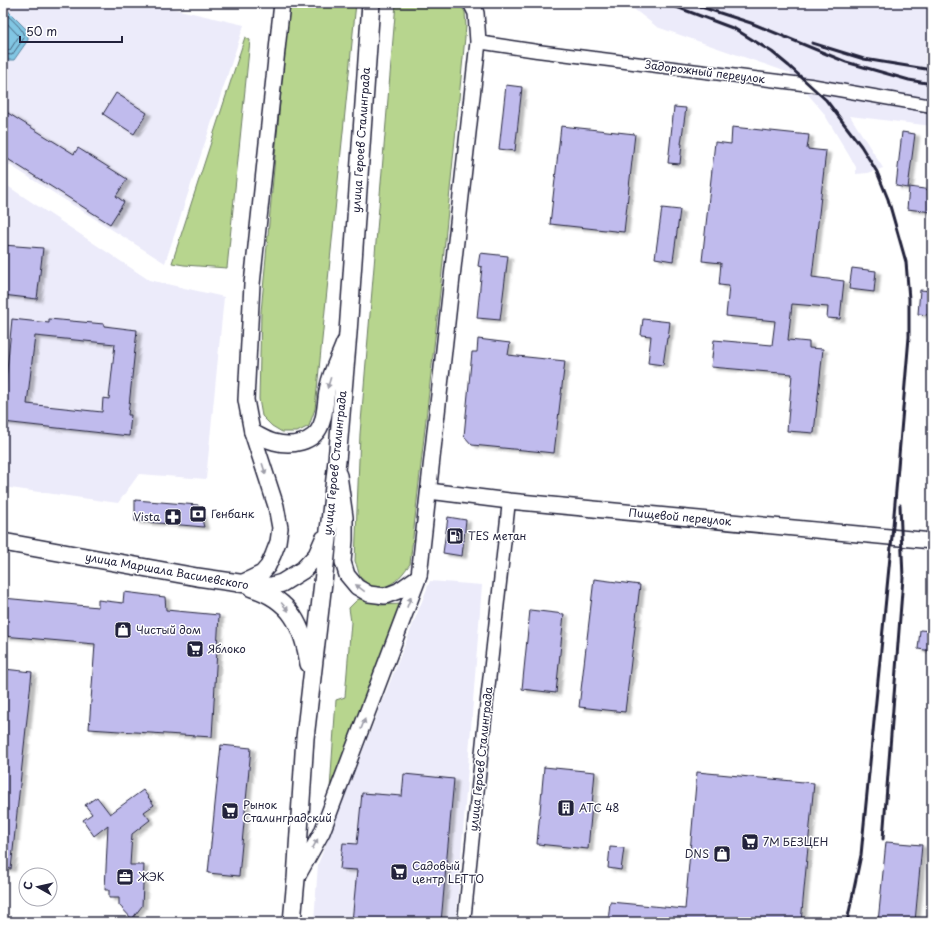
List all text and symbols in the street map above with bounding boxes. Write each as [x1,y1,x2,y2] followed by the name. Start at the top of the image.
[20,18,122,44] scale bar
[26,22,57,40] text: 50 m
[644,56,766,87] street label: Задорожный переулок
[347,67,374,213] street label: улица Героев Сталинграда
[326,377,332,389] one-way arrow
[318,390,351,536] street label: улица Героев Сталинграда
[261,463,267,475] one-way arrow
[188,504,208,524] bank icon: Генбанк
[628,504,733,530] street label: Пищевой переулок
[211,505,255,522] place label: Генбанк
[163,507,183,527] pharmacy icon: Vista
[133,508,160,525] place label: Vista
[445,526,465,546] fuel station icon: TES метан
[468,527,527,544] place label: TES метан
[84,548,250,593] street label: улица Маршала Василевского
[354,584,365,592] one-way arrow
[406,596,412,608] one-way arrow
[281,602,290,612] one-way arrow
[113,620,133,640] shop icon: Чистый дом
[136,621,201,638] place label: Чистый дом
[185,639,205,659] supermarket icon: Яблоко
[208,640,246,657] place label: Яблоко
[464,686,497,832] street label: улица Героев Сталинграда
[361,717,367,729] one-way arrow
[243,796,332,826] place label: Рынок Сталинградский
[556,798,576,818] building icon: АТС 48
[579,799,620,816] place label: АТС 48
[220,801,240,821] supermarket icon: Рынок Сталинградский
[740,832,760,852] supermarket icon: 7М БЕЗЦЕН
[763,833,828,850] place label: 7М БЕЗЦЕН
[312,839,319,850] one-way arrow
[712,844,732,864] shop icon: DNS
[685,845,709,862] place label: DNS
[412,857,484,887] place label: Садовый центр LETTO
[389,862,409,882] supermarket icon: Садовый центр LETTO
[18,867,58,907] north arrow
[115,867,135,887] office icon: ЖЭК
[137,868,165,885] place label: ЖЭК
[19,880,37,891] text: С

